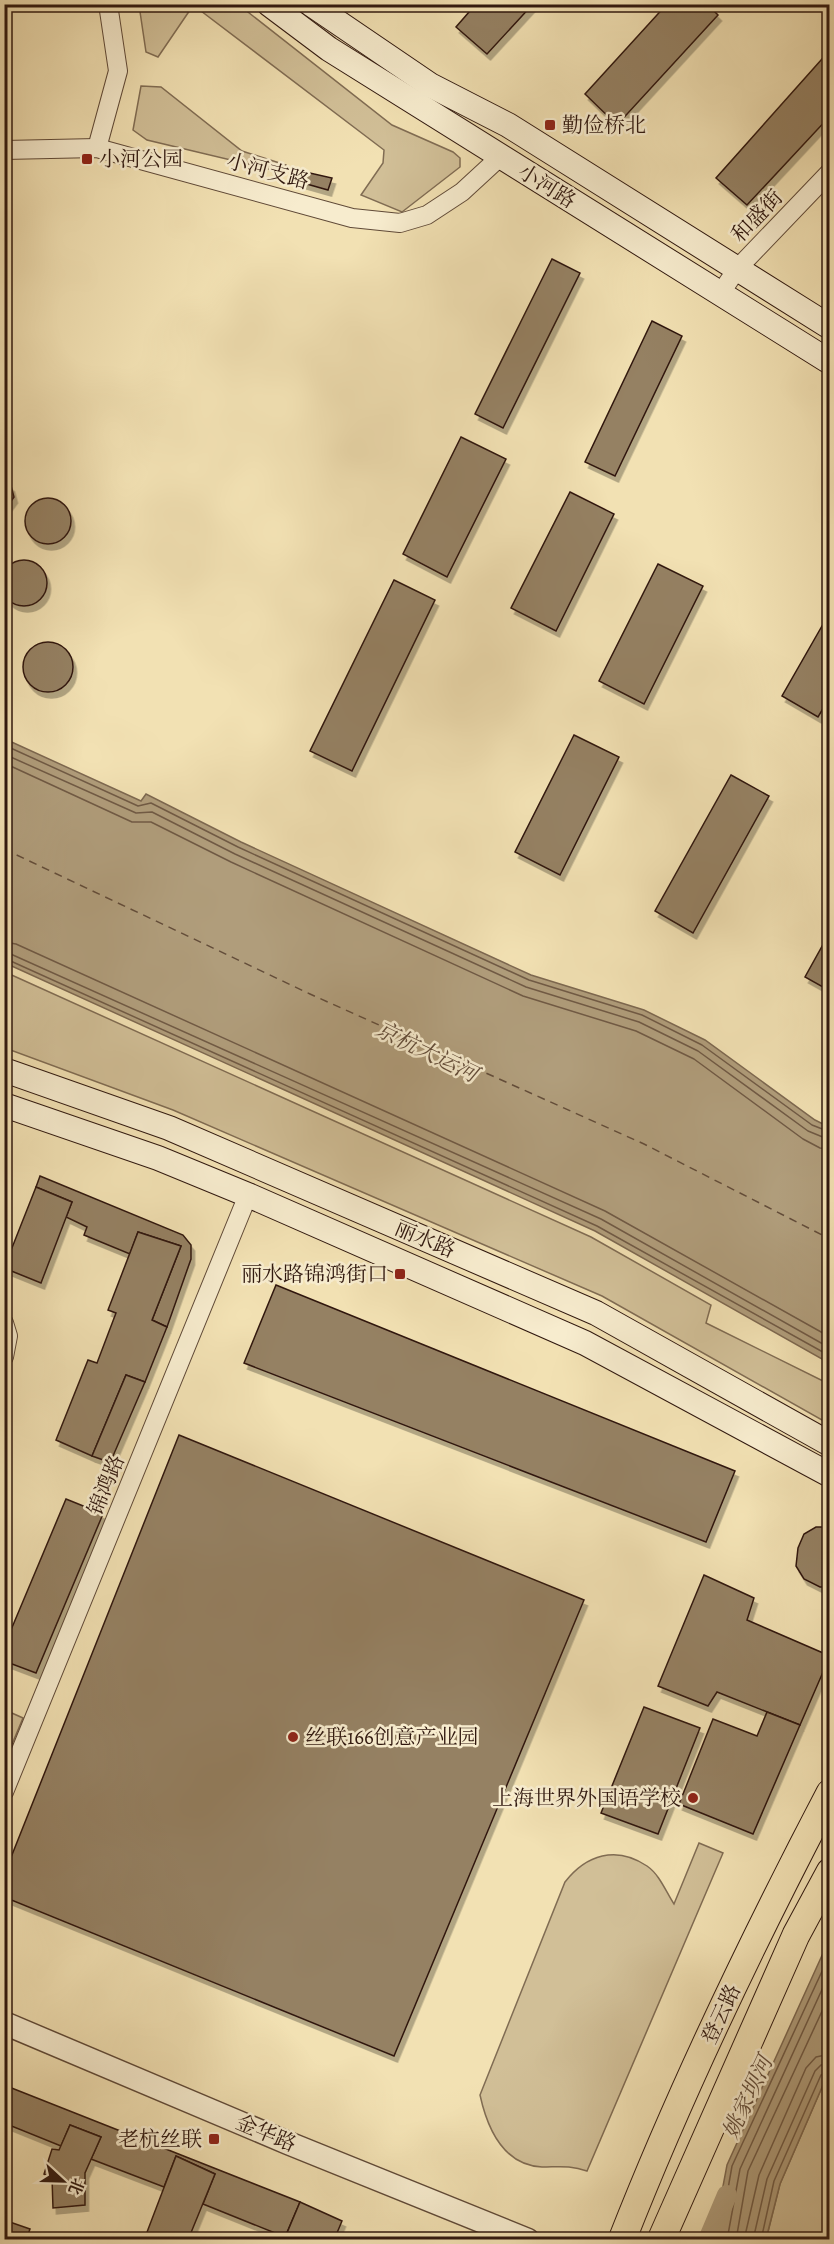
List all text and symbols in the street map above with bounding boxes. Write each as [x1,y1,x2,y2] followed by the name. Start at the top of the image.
[562,111,646,139] place label: 勤俭桥北
[543,118,557,132] marker: 勤俭桥北
[99,145,183,173] place label: 小河公园
[224,147,312,195] street label: 小河支路
[80,152,94,166] marker: 小河公园
[513,157,581,215] street label: 小河路
[725,184,789,248] street label: 和盛街
[371,1014,486,1091] water label: 京杭大运河
[391,1214,459,1264] street label: 丽水路
[241,1260,388,1288] place label: 丽水路锦鸿街口
[393,1267,407,1281] marker: 丽水路锦鸿街口
[81,1451,131,1519] street label: 锦鸿路
[305,1723,479,1751] place label: 丝联166创意产业园
[286,1730,300,1744] marker: 丝联166创意产业园
[492,1784,681,1812] place label: 上海世界外国语学校
[686,1791,700,1805] marker: 上海世界外国语学校
[695,1980,747,2048] street label: 登云路
[716,2048,782,2144] water label: 姚家坝河
[232,2108,300,2158] street label: 金华路
[118,2125,202,2153] place label: 老杭丝联
[207,2132,221,2146] marker: 老杭丝联
[33,2151,93,2211] north arrow
[63,2175,89,2198] text: 北

